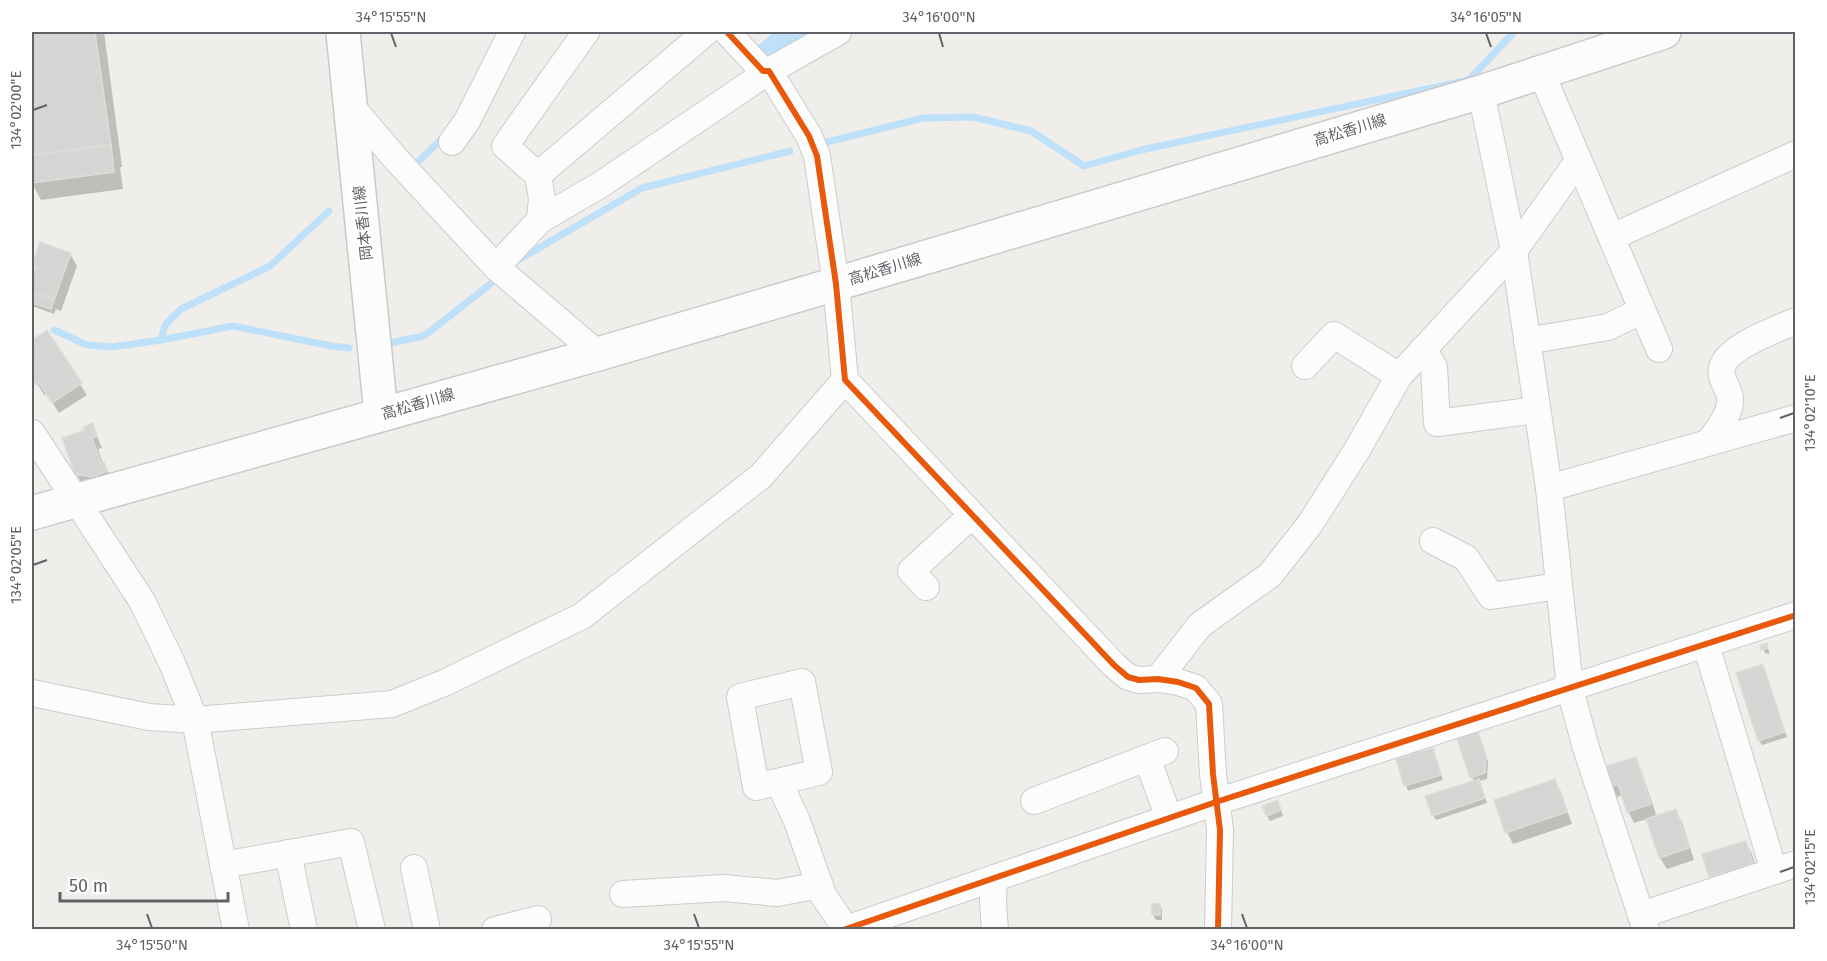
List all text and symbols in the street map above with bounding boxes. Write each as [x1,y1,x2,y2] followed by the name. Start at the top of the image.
[356,8,426,26] text: 34°15'55"N
[902,8,976,26] text: 34°16'00"N
[1450,8,1522,26] text: 34°16'05"N
[7,70,25,150] text: 134°02'00"E
[1311,110,1389,150] street label: 高松香川線
[350,185,376,261] street label: 岡本香川線
[846,249,924,289] street label: 高松香川線
[1801,374,1819,452] text: 134°02'10"E
[379,385,457,423] street label: 高松香川線
[7,526,25,604] text: 134°02'05"E
[1801,829,1819,905] text: 134°02'15"E
[60,865,228,903] scale bar
[69,875,108,897] text: 50 m
[116,936,188,954] text: 34°15'50"N
[664,936,734,954] text: 34°15'55"N
[1210,936,1284,954] text: 34°16'00"N

